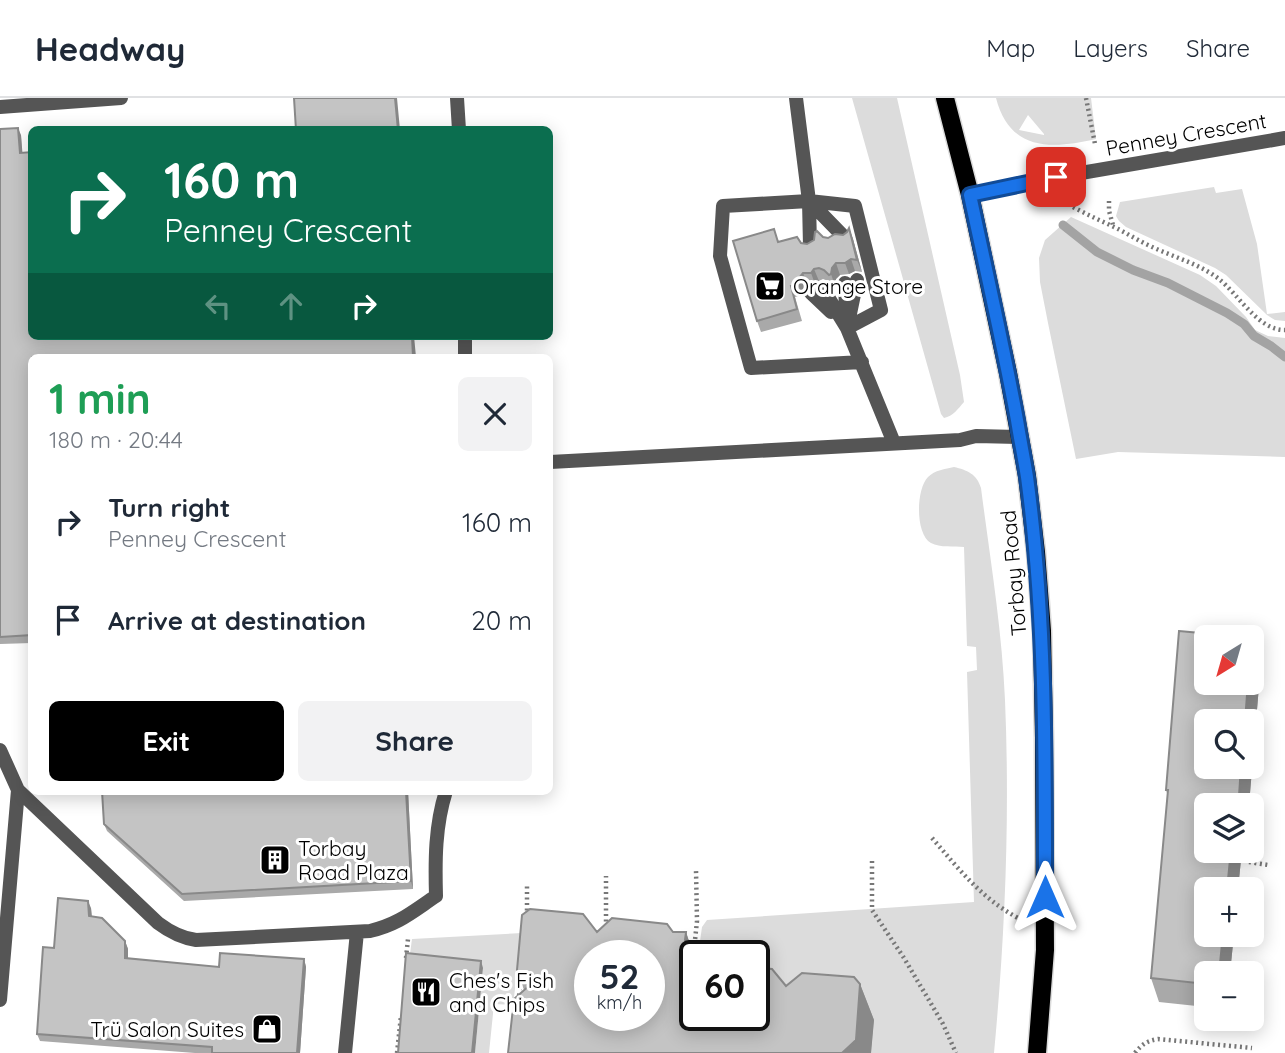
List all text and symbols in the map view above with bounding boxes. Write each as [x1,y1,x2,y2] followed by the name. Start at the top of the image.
[35,28,185,69] text: Headway
[986,33,1035,63] text: Map
[1073,33,1148,63] text: Layers
[1186,33,1250,63] text: Share
[1104,107,1268,161] street label: Penney Crescent
[1026,147,1086,207] pin
[164,149,299,210] text: 160 m
[49,154,140,245] icon: right
[1037,158,1075,196] icon: arrive
[164,210,412,250] text: Penney Crescent
[753,269,787,303] supermarket icon: Orange Store
[793,273,923,299] place label: Orange Store
[199,287,237,325] icon: left
[272,287,310,325] icon: ahead
[345,287,383,325] icon: right
[49,372,151,425] text: 1 min
[458,377,532,451] button: close
[49,425,183,454] text: 180 m · 20:44
[108,491,230,524] text: Turn right
[49,503,87,541] icon: right
[462,506,532,539] text: 160 m
[995,509,1031,637] street label: Torbay Road
[108,524,286,553] text: Penney Crescent
[49,601,87,639] icon: arrive
[108,604,366,637] text: Arrive at destination
[471,604,532,637] text: 20 m
[1194,625,1264,695] north arrow
[1194,625,1264,1031] map controls
[49,701,284,781] button: Exit
[298,701,532,781] button: Share
[1194,709,1264,779] button: search
[1194,793,1264,863] button: layers
[298,835,409,885] place label: Torbay Road Plaza
[258,843,292,877] building icon: Torbay Road Plaza
[1008,860,1082,934] position arrow
[1194,877,1264,947] button: +
[679,940,770,1031] speed limit sign: 60
[599,954,640,998] text: 52
[1194,961,1264,1031] button: −
[449,967,554,1017] place label: Ches's Fish and Chips
[409,975,443,1009] restaurant icon: Ches's Fish and Chips
[597,991,642,1014] text: km/h
[250,1012,284,1046] shop icon: Trü Salon Suites
[90,1016,244,1042] place label: Trü Salon Suites

